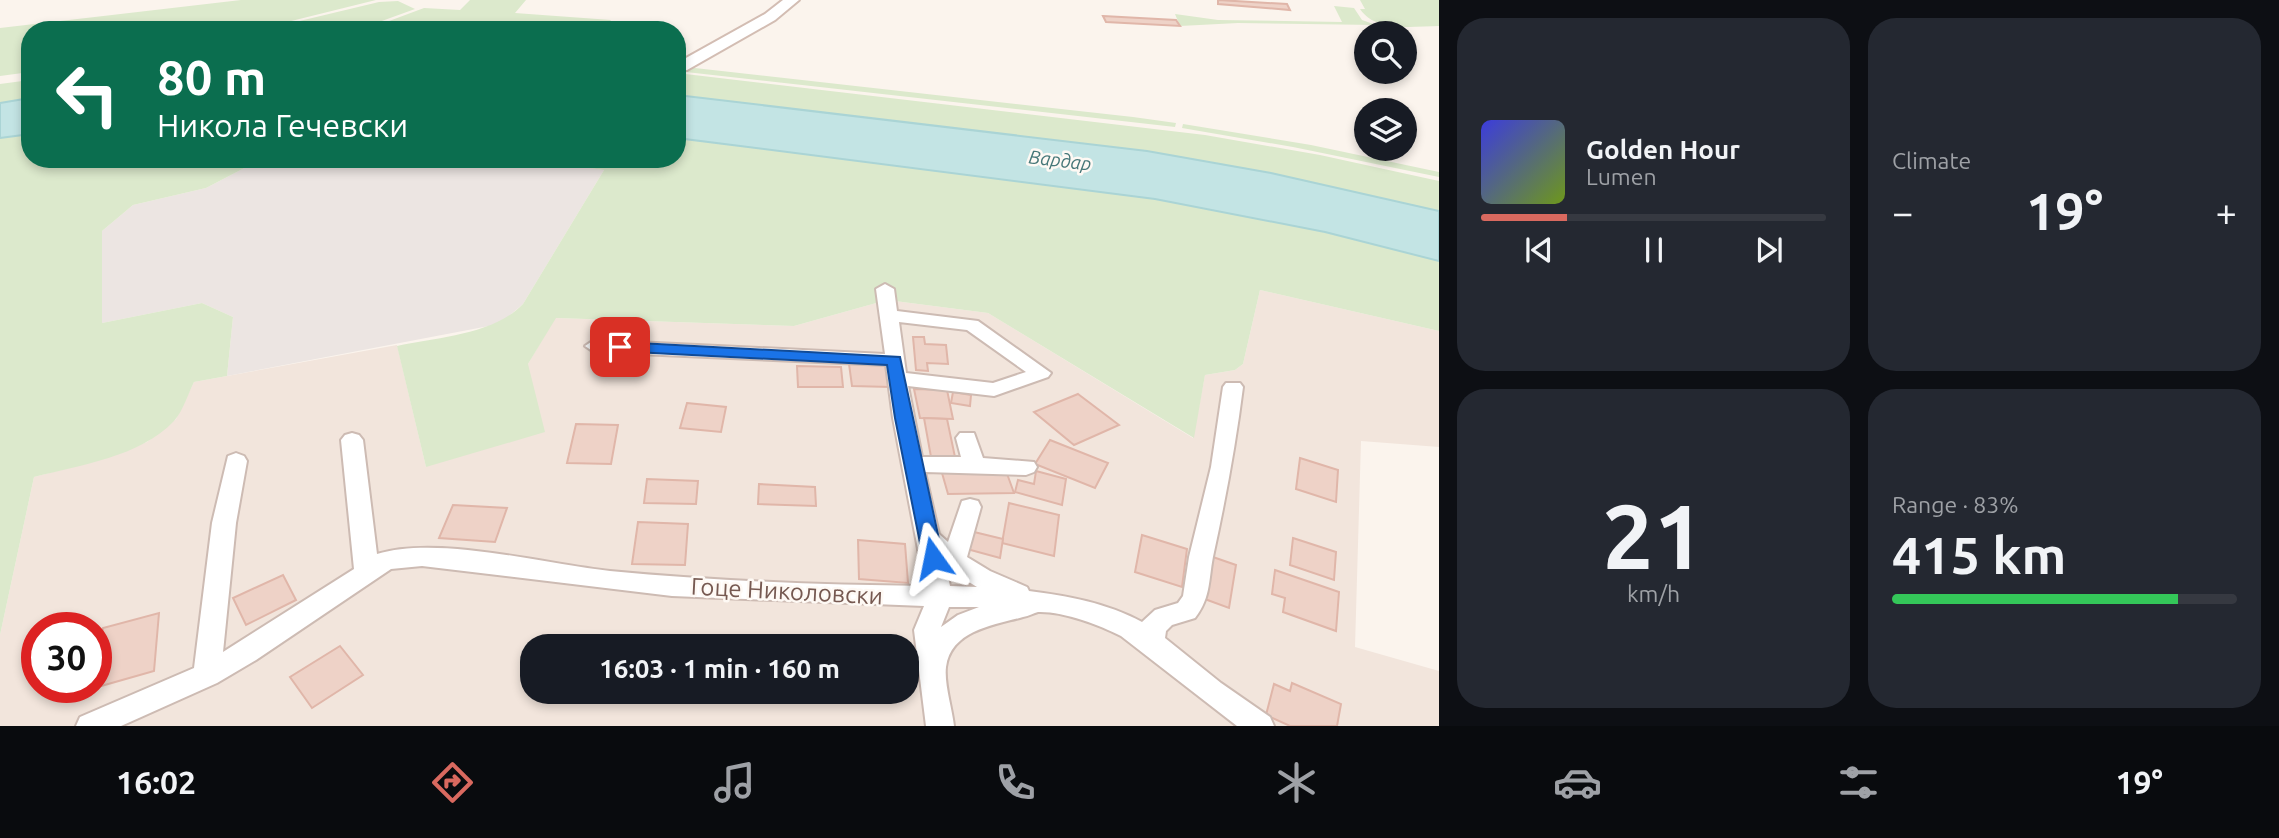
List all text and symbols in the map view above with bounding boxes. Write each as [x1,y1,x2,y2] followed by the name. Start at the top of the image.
[1354,21,1417,161] map controls
[1354,21,1417,84] button: search
[42,49,133,140] icon: left
[157,49,266,104] text: 80 m
[1354,98,1417,161] button: layers
[157,107,408,143] text: Никола Гечевски
[1586,135,1740,164] text: Golden Hour
[1028,145,1092,175] water label: Вардар
[1892,148,1971,173] text: Climate
[1586,164,1657,189] text: Lumen
[2026,182,2103,240] text: 19°
[1892,191,1913,233] text: −
[2216,191,2237,233] text: +
[1520,231,1558,269] icon: previous
[1635,231,1673,269] icon: pause
[1750,231,1788,269] icon: next
[590,317,650,377] pin
[601,328,639,366] icon: arrive
[1602,484,1705,586] text: 21
[1892,492,2019,517] text: Range · 83%
[896,521,970,595] position arrow
[1892,526,2066,584] text: 415 km
[690,572,884,610] street label: Гоце Николовски
[1627,581,1680,606] text: km/h
[21,612,112,703] speed limit sign: 30
[599,654,840,683] text: 16:03 · 1 min · 160 m
[428,758,477,807] icon: directions
[710,758,759,807] icon: music
[991,758,1040,807] icon: phone
[1272,758,1321,807] icon: climate
[1553,758,1602,807] icon: car
[1834,758,1883,807] icon: filters
[116,764,196,800] text: 16:02
[2115,764,2163,800] text: 19°

